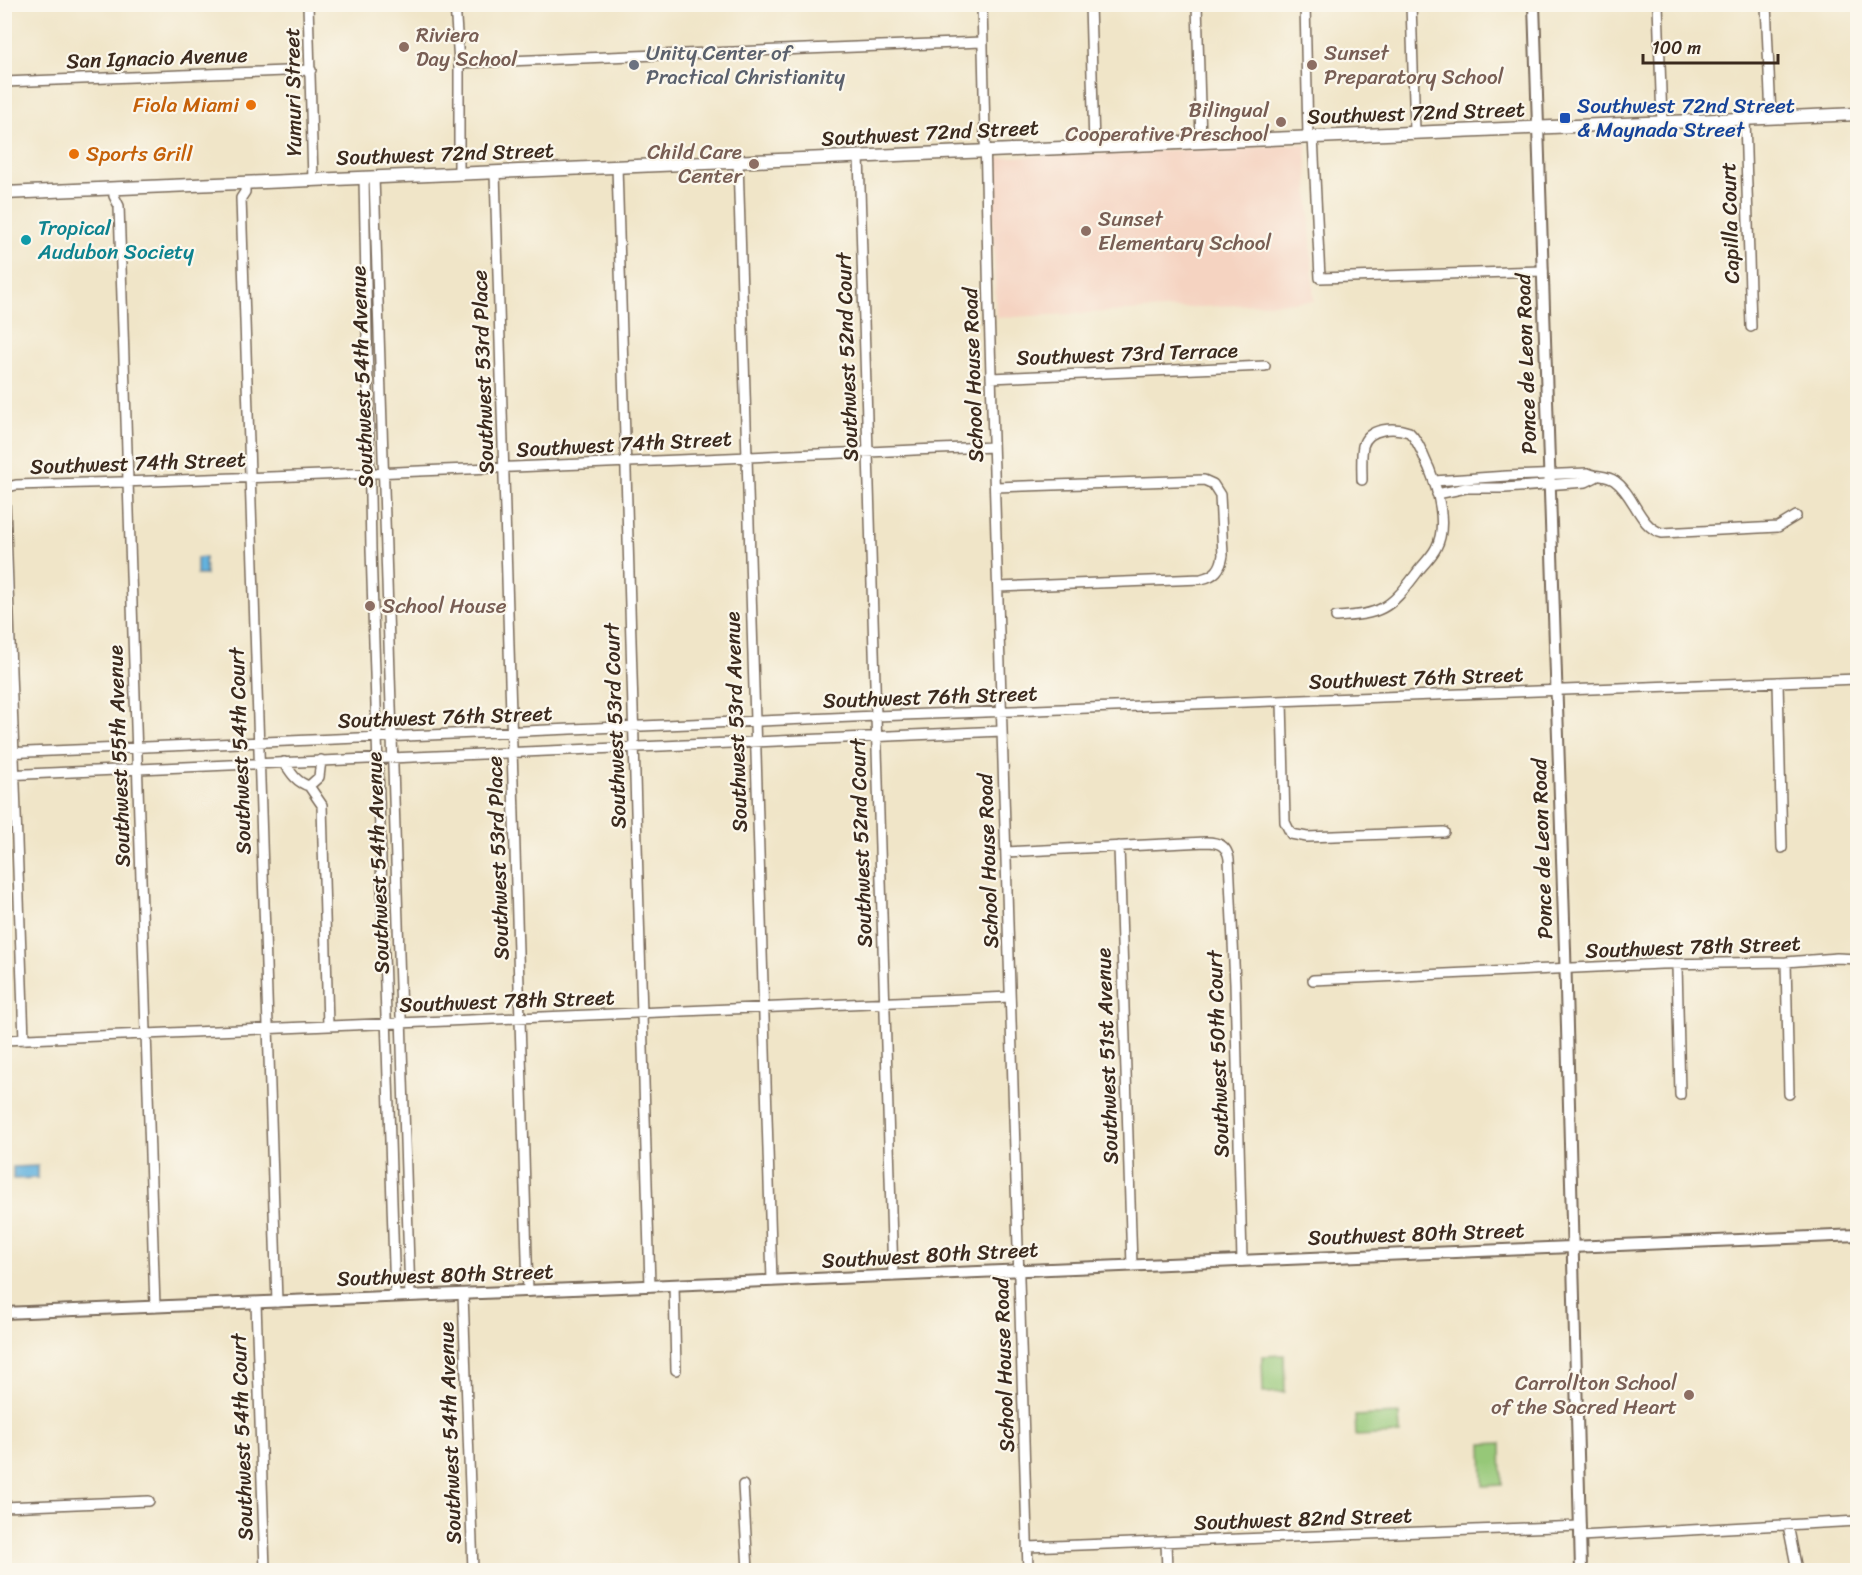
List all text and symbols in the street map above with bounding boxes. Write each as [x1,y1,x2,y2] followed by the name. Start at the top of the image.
[416,16,518,78] place label: Riviera Day School
[273,27,313,157] street label: Yumuri Street
[1643,27,1778,65] scale bar
[1652,32,1701,64] text: 100 m
[646,34,845,96] place label: Unity Center of Practical Christianity
[1324,34,1505,96] place label: Sunset Preparatory School
[66,36,249,80] street label: San Ignacio Avenue
[397,40,411,54] marker: Riviera Day School
[627,58,641,72] marker: Unity Center of Practical Christianity
[1305,58,1319,72] marker: Sunset Preparatory School
[133,86,240,124] place label: Fiola Miami
[1577,87,1795,149] place label: Southwest 72nd Street & Maynada Street
[1306,90,1526,136] street label: Southwest 72nd Street
[1065,91,1270,153] place label: Bilingual Cooperative Preschool
[244,98,258,112] marker: Fiola Miami
[820,108,1040,158] street label: Southwest 72nd Street
[1558,111,1572,125] marker: Southwest 72nd Street & Maynada Street
[1274,115,1288,129] marker: Bilingual Cooperative Preschool
[335,131,555,177] street label: Southwest 72nd Street
[647,133,743,195] place label: Child Care Center
[86,135,194,173] place label: Sports Grill
[67,147,81,161] marker: Sports Grill
[747,157,761,171] marker: Child Care Center
[1709,162,1751,284] street label: Capilla Court
[1098,200,1272,262] place label: Sunset Elementary School
[37,209,194,271] place label: Tropical Audubon Society
[1079,224,1093,238] marker: Sunset Elementary School
[19,233,33,247] marker: Tropical Audubon Society
[824,250,870,462] street label: Southwest 52nd Court
[339,265,385,489] street label: Southwest 54th Avenue
[460,269,506,475] street label: Southwest 53rd Place
[1504,271,1548,455] street label: Ponce de Leon Road
[951,285,995,463] street label: School House Road
[1015,331,1239,377] street label: Southwest 73rd Terrace
[515,419,733,469] street label: Southwest 74th Street
[29,440,247,486] street label: Southwest 74th Street
[382,587,507,625] place label: School House
[363,599,377,613] marker: School House
[713,611,759,833] street label: Southwest 53rd Avenue
[592,621,638,830] street label: Southwest 53rd Court
[96,644,142,868] street label: Southwest 55th Avenue
[217,645,263,855] street label: Southwest 54th Court
[1308,655,1524,701] street label: Southwest 76th Street
[822,674,1038,720] street label: Southwest 76th Street
[337,694,553,740] street label: Southwest 76th Street
[838,736,884,948] street label: Southwest 52nd Court
[355,751,401,975] street label: Southwest 54th Avenue
[475,755,521,961] street label: Southwest 53rd Place
[1520,756,1564,940] street label: Ponce de Leon Road
[966,771,1010,949] street label: School House Road
[1585,924,1801,970] street label: Southwest 78th Street
[1084,947,1130,1165] street label: Southwest 51st Avenue
[1195,948,1241,1158] street label: Southwest 50th Court
[399,978,615,1024] street label: Southwest 78th Street
[1307,1211,1525,1257] street label: Southwest 80th Street
[821,1230,1039,1280] street label: Southwest 80th Street
[336,1252,554,1298] street label: Southwest 80th Street
[982,1275,1026,1453] street label: School House Road
[427,1321,473,1545] street label: Southwest 54th Avenue
[219,1331,265,1541] street label: Southwest 54th Court
[1491,1364,1678,1426] place label: Carrollton School of the Sacred Heart
[1682,1388,1696,1402] marker: Carrollton School of the Sacred Heart
[1193,1496,1413,1542] street label: Southwest 82nd Street

